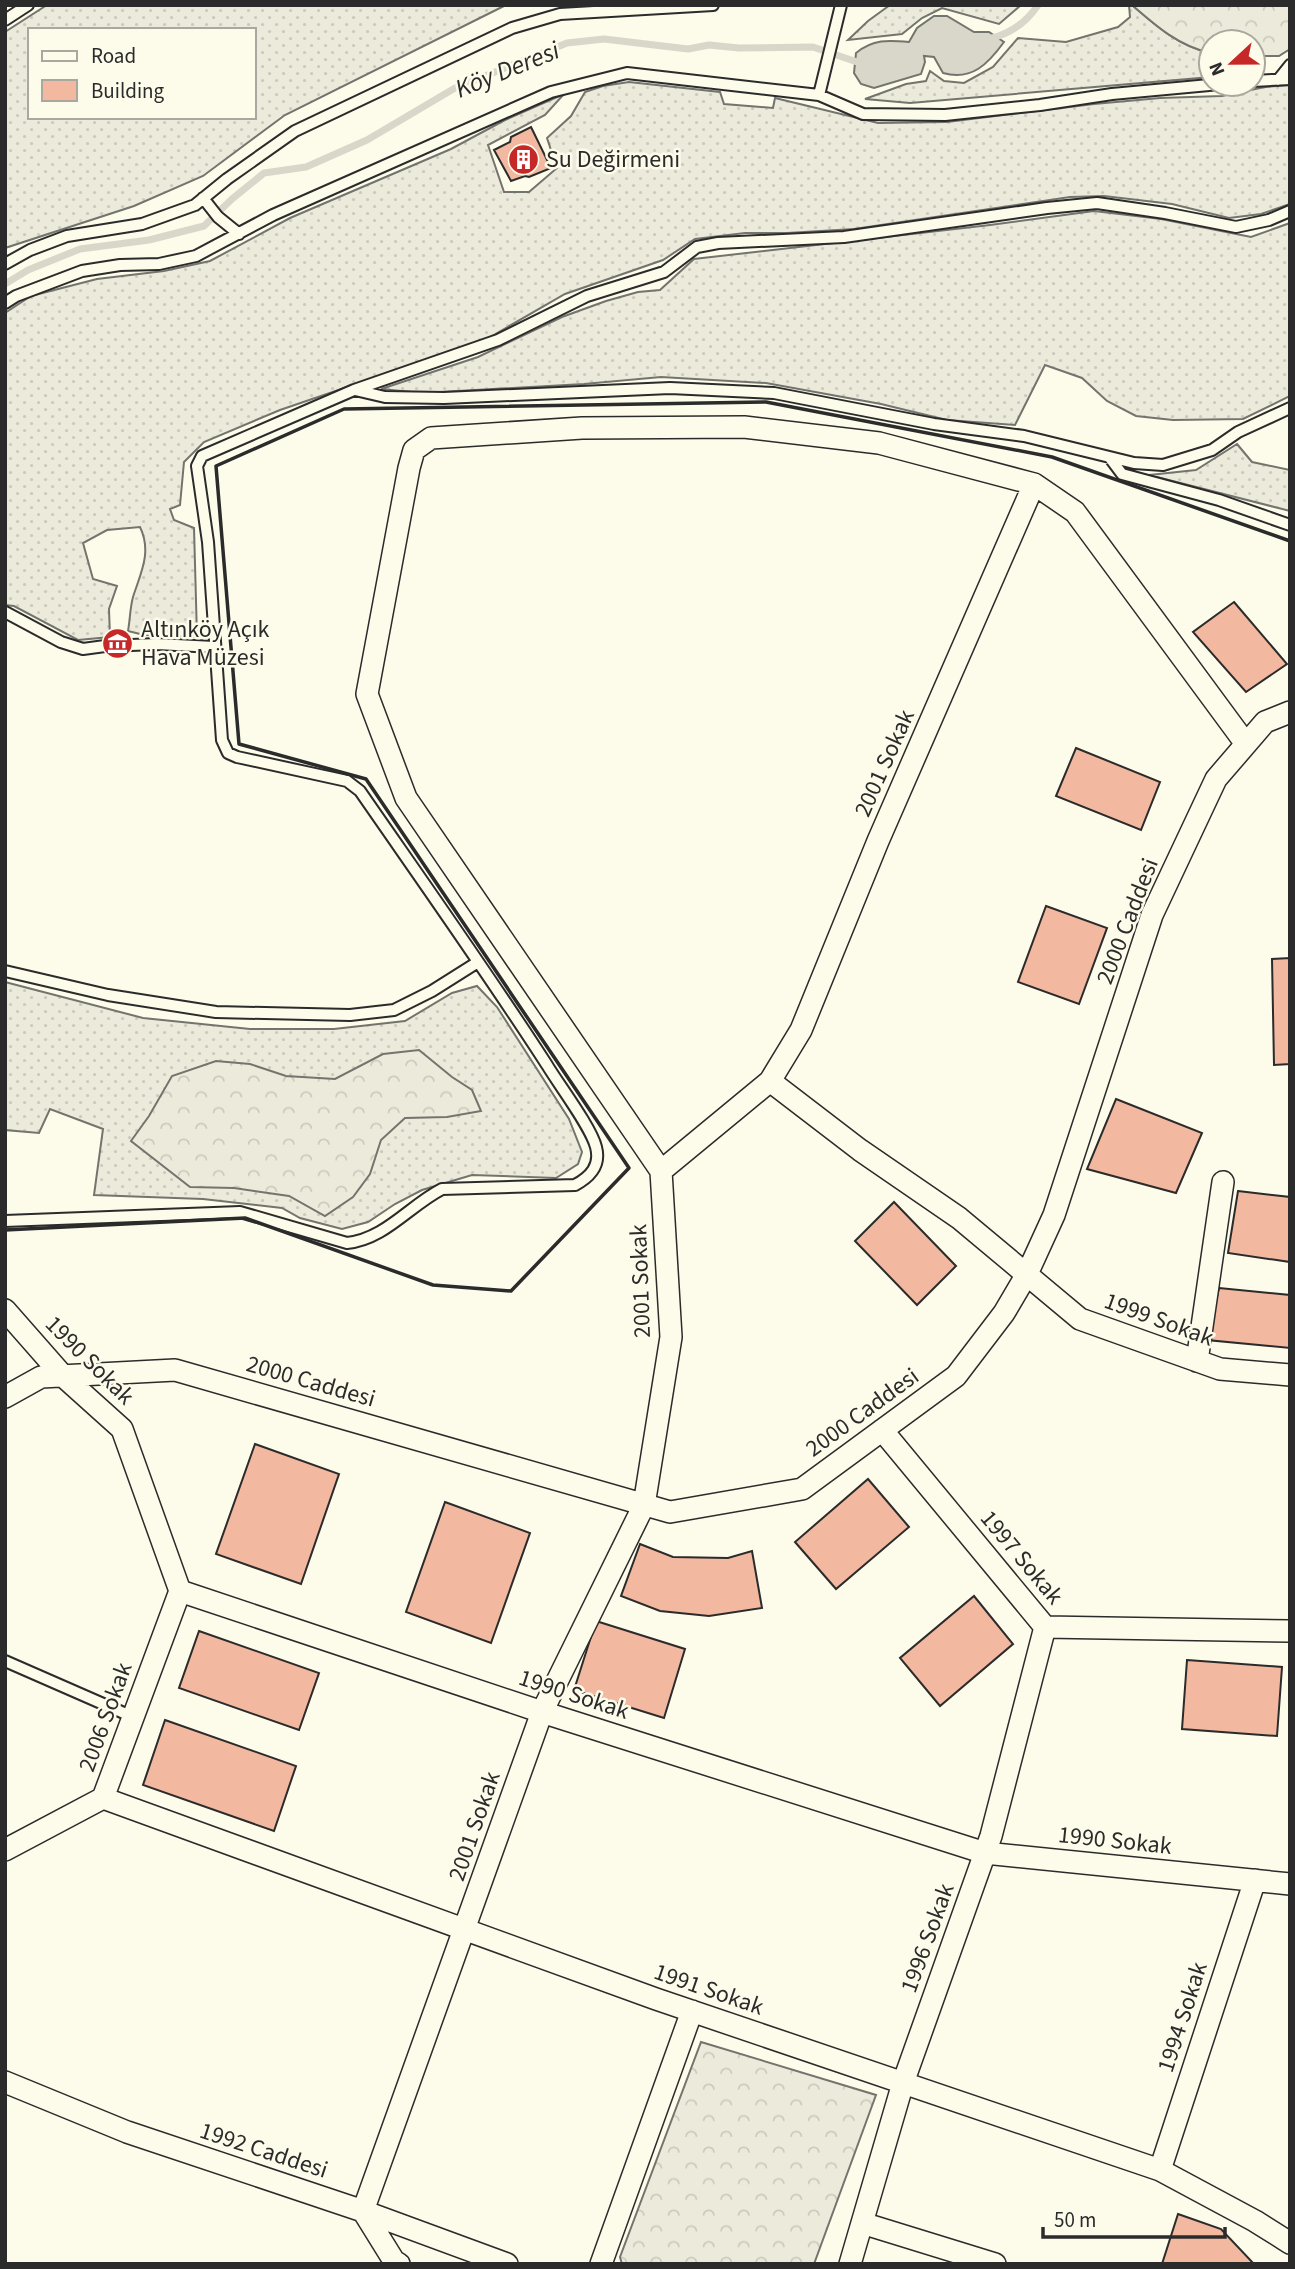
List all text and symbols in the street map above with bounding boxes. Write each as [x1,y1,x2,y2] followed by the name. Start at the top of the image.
[28,28,256,119] legend
[1197,28,1267,98] north arrow
[449,31,566,107] water label: Köy Deresi
[91,41,136,71] text: Road
[1203,58,1233,80] text: N
[91,76,165,106] text: Building
[506,142,540,176] building icon: Su Değirmeni
[546,142,680,177] place label: Su Değirmeni
[141,612,270,675] place label: Altınköy Açık Hava Müzesi
[101,626,135,660] museum icon: Altınköy Açık Hava Müzesi
[845,704,924,822] street label: 2001 Sokak
[1087,853,1168,989] street label: 2000 Caddesi
[621,1223,660,1339] street label: 2001 Sokak
[1099,1284,1218,1355] street label: 1999 Sokak
[37,1308,142,1413] street label: 1990 Sokak
[242,1346,380,1417] street label: 2000 Caddesi
[798,1359,926,1466] street label: 2000 Caddesi
[972,1502,1072,1612] street label: 1997 Sokak
[70,1658,141,1777] street label: 2006 Sokak
[514,1660,634,1729] street label: 1990 Sokak
[439,1766,510,1886] street label: 2001 Sokak
[1056,1817,1174,1864] street label: 1990 Sokak
[892,1879,963,1998] street label: 1996 Sokak
[649,1954,769,2025] street label: 1991 Sokak
[1148,1957,1217,2077] street label: 1994 Sokak
[195,2113,332,2188] street label: 1992 Caddesi
[1043,2196,1225,2240] scale bar
[1054,2205,1096,2235] text: 50 m

